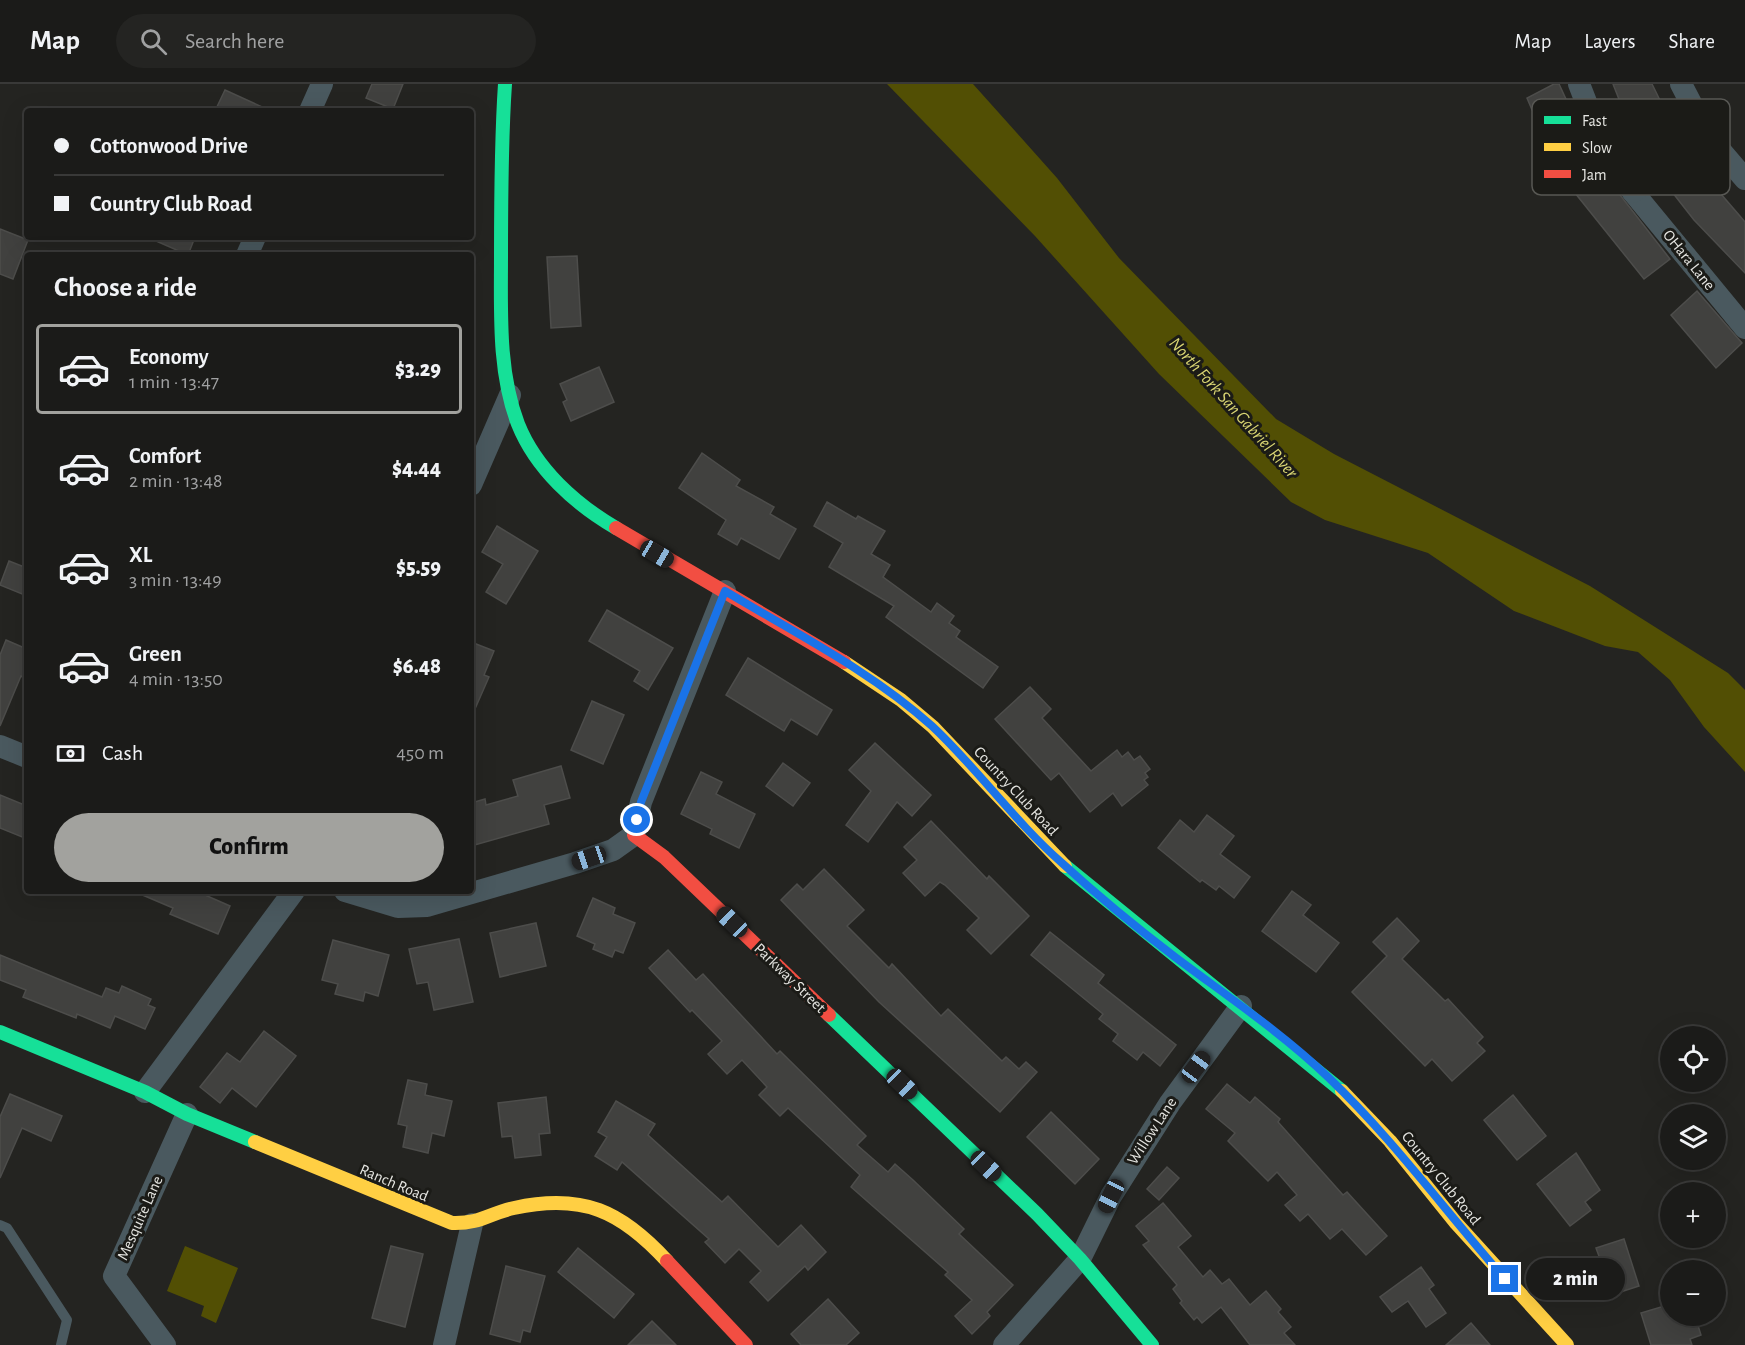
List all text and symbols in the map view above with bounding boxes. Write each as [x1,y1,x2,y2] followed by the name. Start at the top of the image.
[116,14,536,68] search box
[137,25,170,58] icon: search
[30,27,80,55] text: Map
[185,30,284,52] text: Search here
[1515,31,1551,52] text: Map
[1584,31,1635,52] text: Layers
[1668,31,1715,52] text: Share
[1532,99,1730,195] legend
[1582,113,1607,129] text: Fast
[90,135,248,157] text: Cottonwood Drive
[1582,140,1612,156] text: Slow
[1582,167,1607,183] text: Jam
[90,193,252,215] text: Country Club Road
[1660,227,1718,293] street label: OHara Lane
[54,274,197,301] text: Choose a ride
[1165,334,1301,483] water label: North Fork San Gabriel River
[57,342,111,396] icon: car
[129,346,209,368] text: Economy
[395,358,441,380] text: $3.29
[129,372,219,392] text: 1 min · 13:47
[57,441,111,495] icon: car
[129,445,201,467] text: Comfort
[392,457,441,479] text: $4.44
[129,471,223,491] text: 2 min · 13:48
[637,537,677,571] car
[57,540,111,594] icon: car
[129,544,152,566] text: XL
[396,556,441,578] text: $5.59
[129,570,222,590] text: 3 min · 13:49
[57,639,111,693] icon: car
[129,643,182,665] text: Green
[393,655,441,677] text: $6.48
[129,669,223,689] text: 4 min · 13:50
[54,737,87,770] icon: cash
[102,742,143,764] text: Cash
[396,743,444,763] text: 450 m
[970,743,1061,839] street label: Country Club Road
[623,806,650,833] route start
[54,813,444,882] button: Confirm
[569,844,609,872] car
[713,903,751,941] car
[750,940,829,1017] street label: Parkway Street
[1660,1026,1726,1326] map controls
[1660,1026,1726,1092] button: locate
[1178,1047,1214,1087] car
[883,1065,921,1103] car
[1124,1095,1180,1167] street label: Willow Lane
[1660,1104,1726,1170] button: layers
[1398,1128,1483,1228] street label: Country Club Road
[967,1147,1005,1185] car
[357,1161,431,1205] street label: Ranch Road
[114,1174,166,1262] street label: Mesquite Lane
[1095,1176,1127,1216] car
[1660,1182,1726,1248] button: +
[1526,1258,1625,1300] callout: 2 min
[1660,1260,1726,1326] button: −
[1491,1265,1518,1292] route end
[1553,1269,1598,1289] text: 2 min

